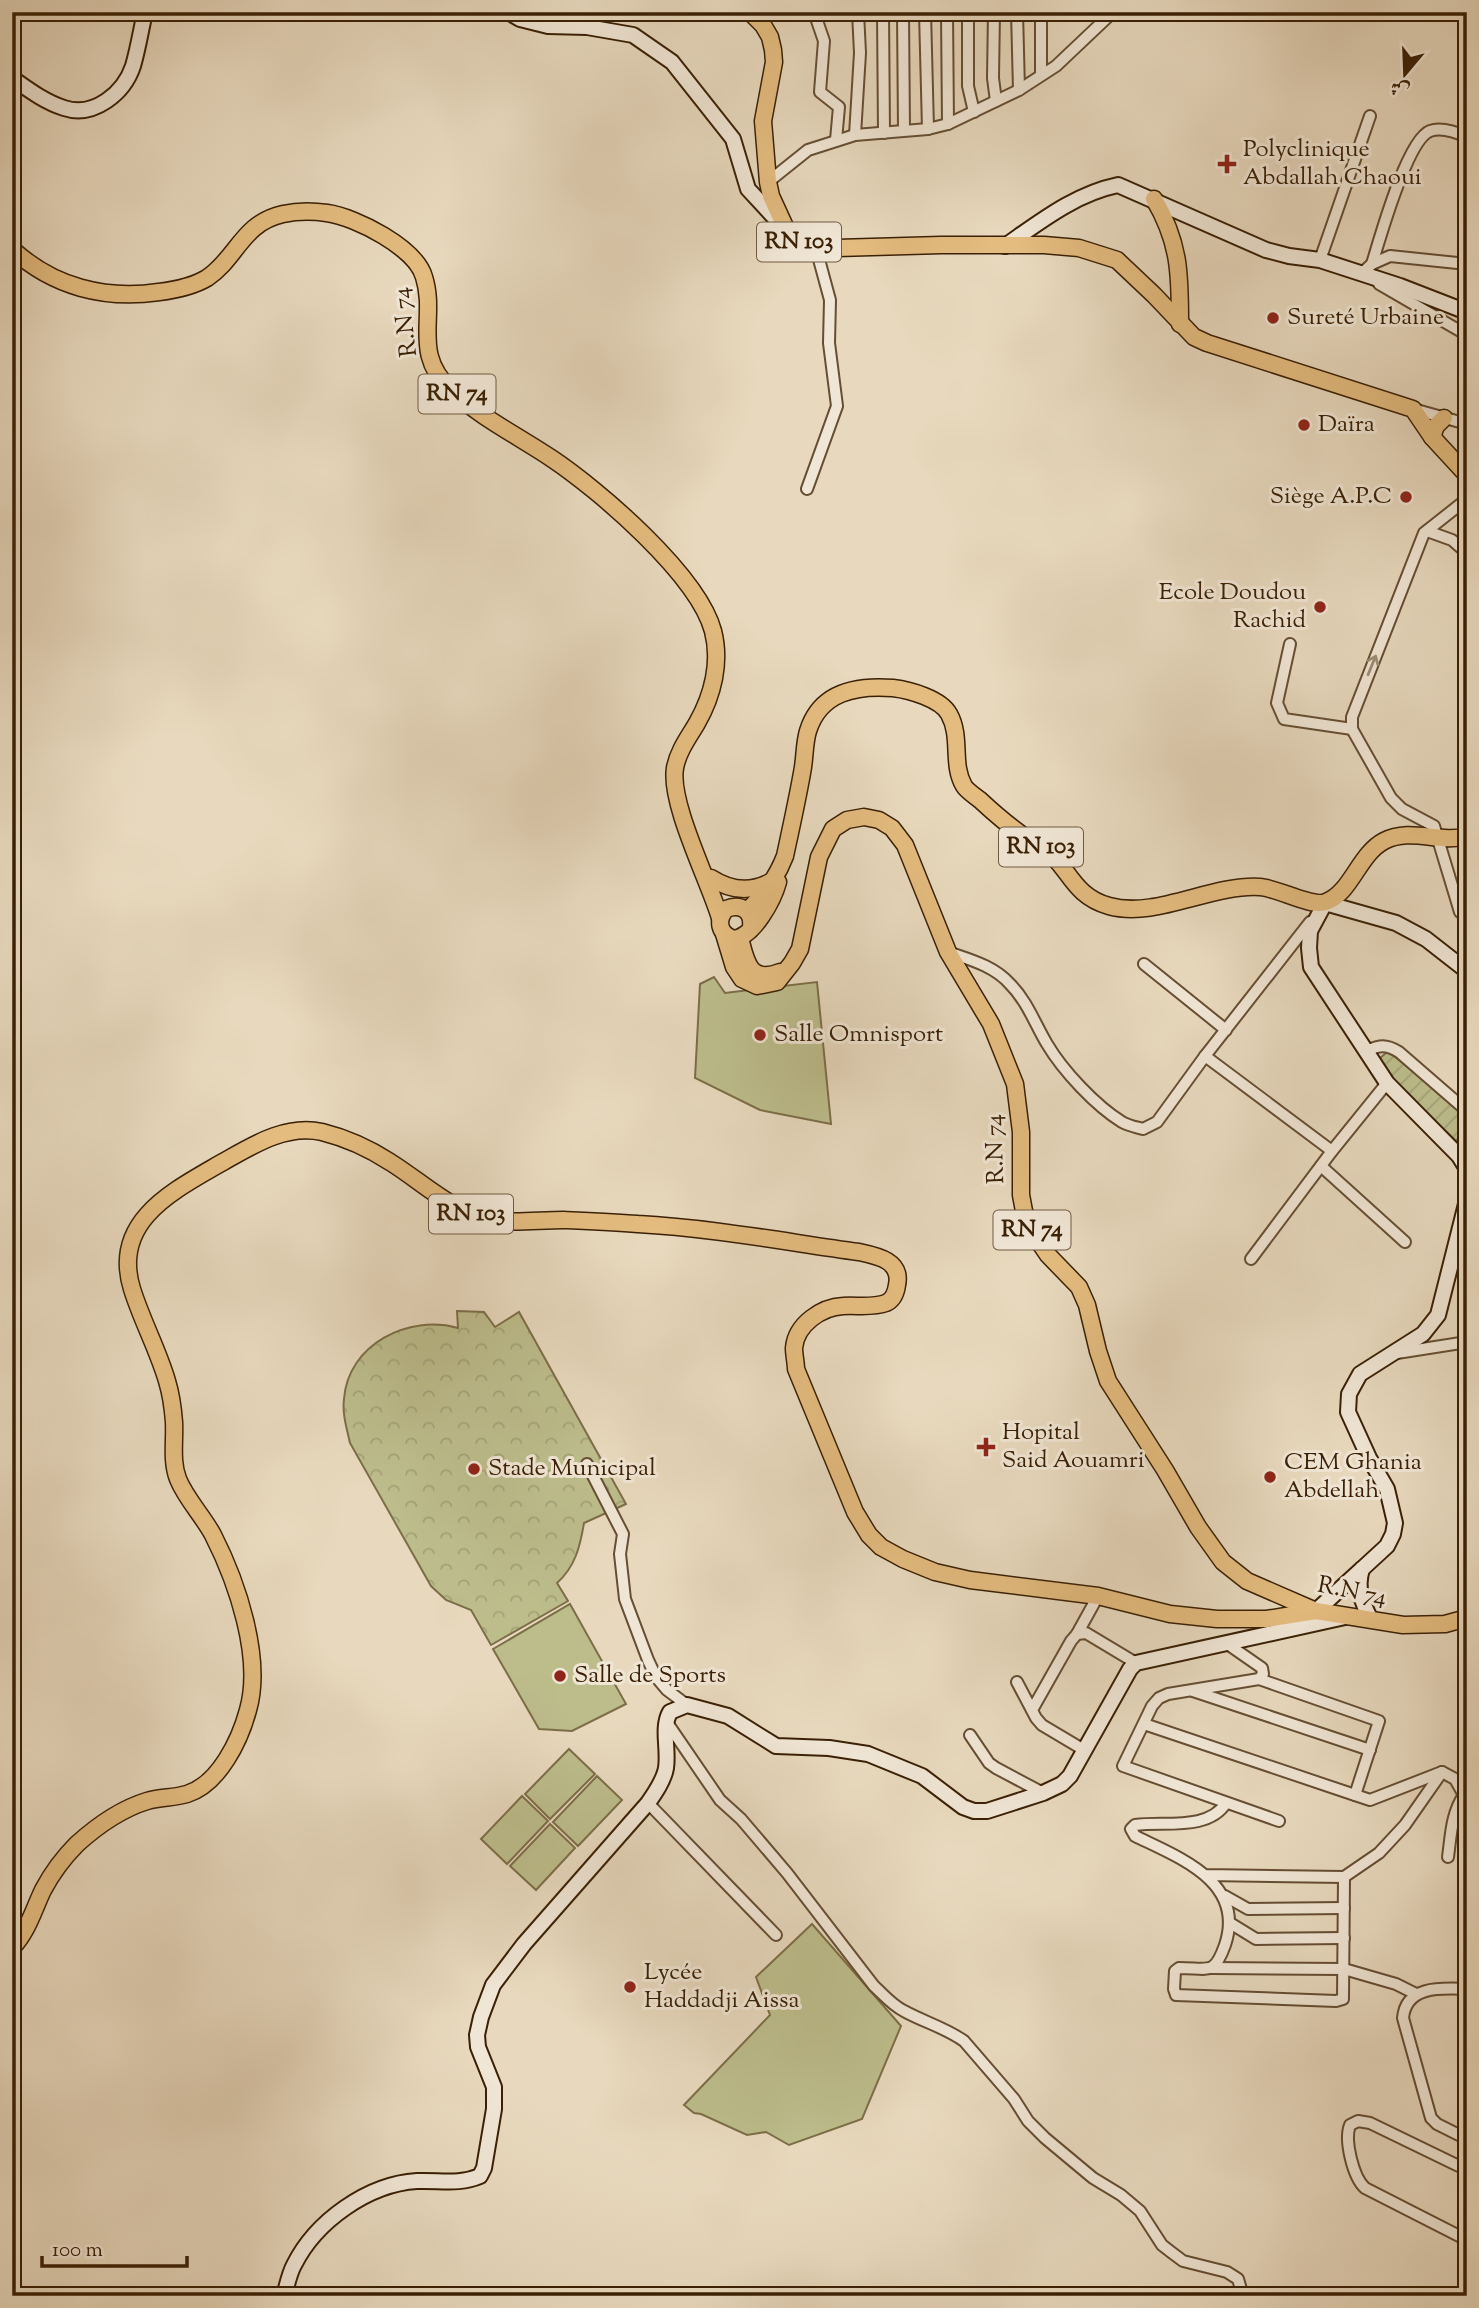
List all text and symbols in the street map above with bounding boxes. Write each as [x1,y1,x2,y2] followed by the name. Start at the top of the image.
[1370,38,1440,108] north arrow
[1387,72,1414,104] text: ش
[1243,133,1422,195] place label: Polyclinique Abdallah Chaoui
[1217,154,1237,174] marker: Polyclinique Abdallah Chaoui
[757,222,841,262] road number: RN 103
[385,285,427,359] street label: R.N 74
[1287,301,1444,335] place label: Sureté Urbaine
[1265,310,1281,326] marker: Sureté Urbaine
[419,374,496,414] road number: RN 74
[1318,408,1375,442] place label: Daïra
[1296,417,1312,433] marker: Daïra
[1270,480,1392,514] place label: Siège A.P.C
[1398,489,1414,505] marker: Siège A.P.C
[1159,576,1306,638] place label: Ecole Doudou Rachid
[1312,599,1328,615] marker: Ecole Doudou Rachid
[1367,655,1380,676] one-way arrow
[999,828,1083,866] road number: RN 103
[774,1018,943,1052] place label: Salle Omnisport
[752,1027,768,1043] marker: Salle Omnisport
[978,1113,1014,1185] street label: R.N 74
[429,1194,513,1233] road number: RN 103
[993,1210,1070,1250] road number: RN 74
[1002,1416,1145,1478] place label: Hopital Said Aouamri
[976,1437,996,1457] marker: Hopital Said Aouamri
[1284,1446,1422,1508] place label: CEM Ghania Abdellah
[488,1452,656,1486] place label: Stade Municipal
[466,1461,482,1477] marker: Stade Municipal
[1262,1469,1278,1485] marker: CEM Ghania Abdellah
[1314,1569,1390,1615] street label: R.N 74
[574,1659,726,1693] place label: Salle de Sports
[552,1668,568,1684] marker: Salle de Sports
[644,1956,800,2018] place label: Lycée Haddadji Aissa
[622,1979,638,1995] marker: Lycée Haddadji Aissa
[42,2224,187,2268] scale bar
[52,2236,103,2266] text: 100 m

